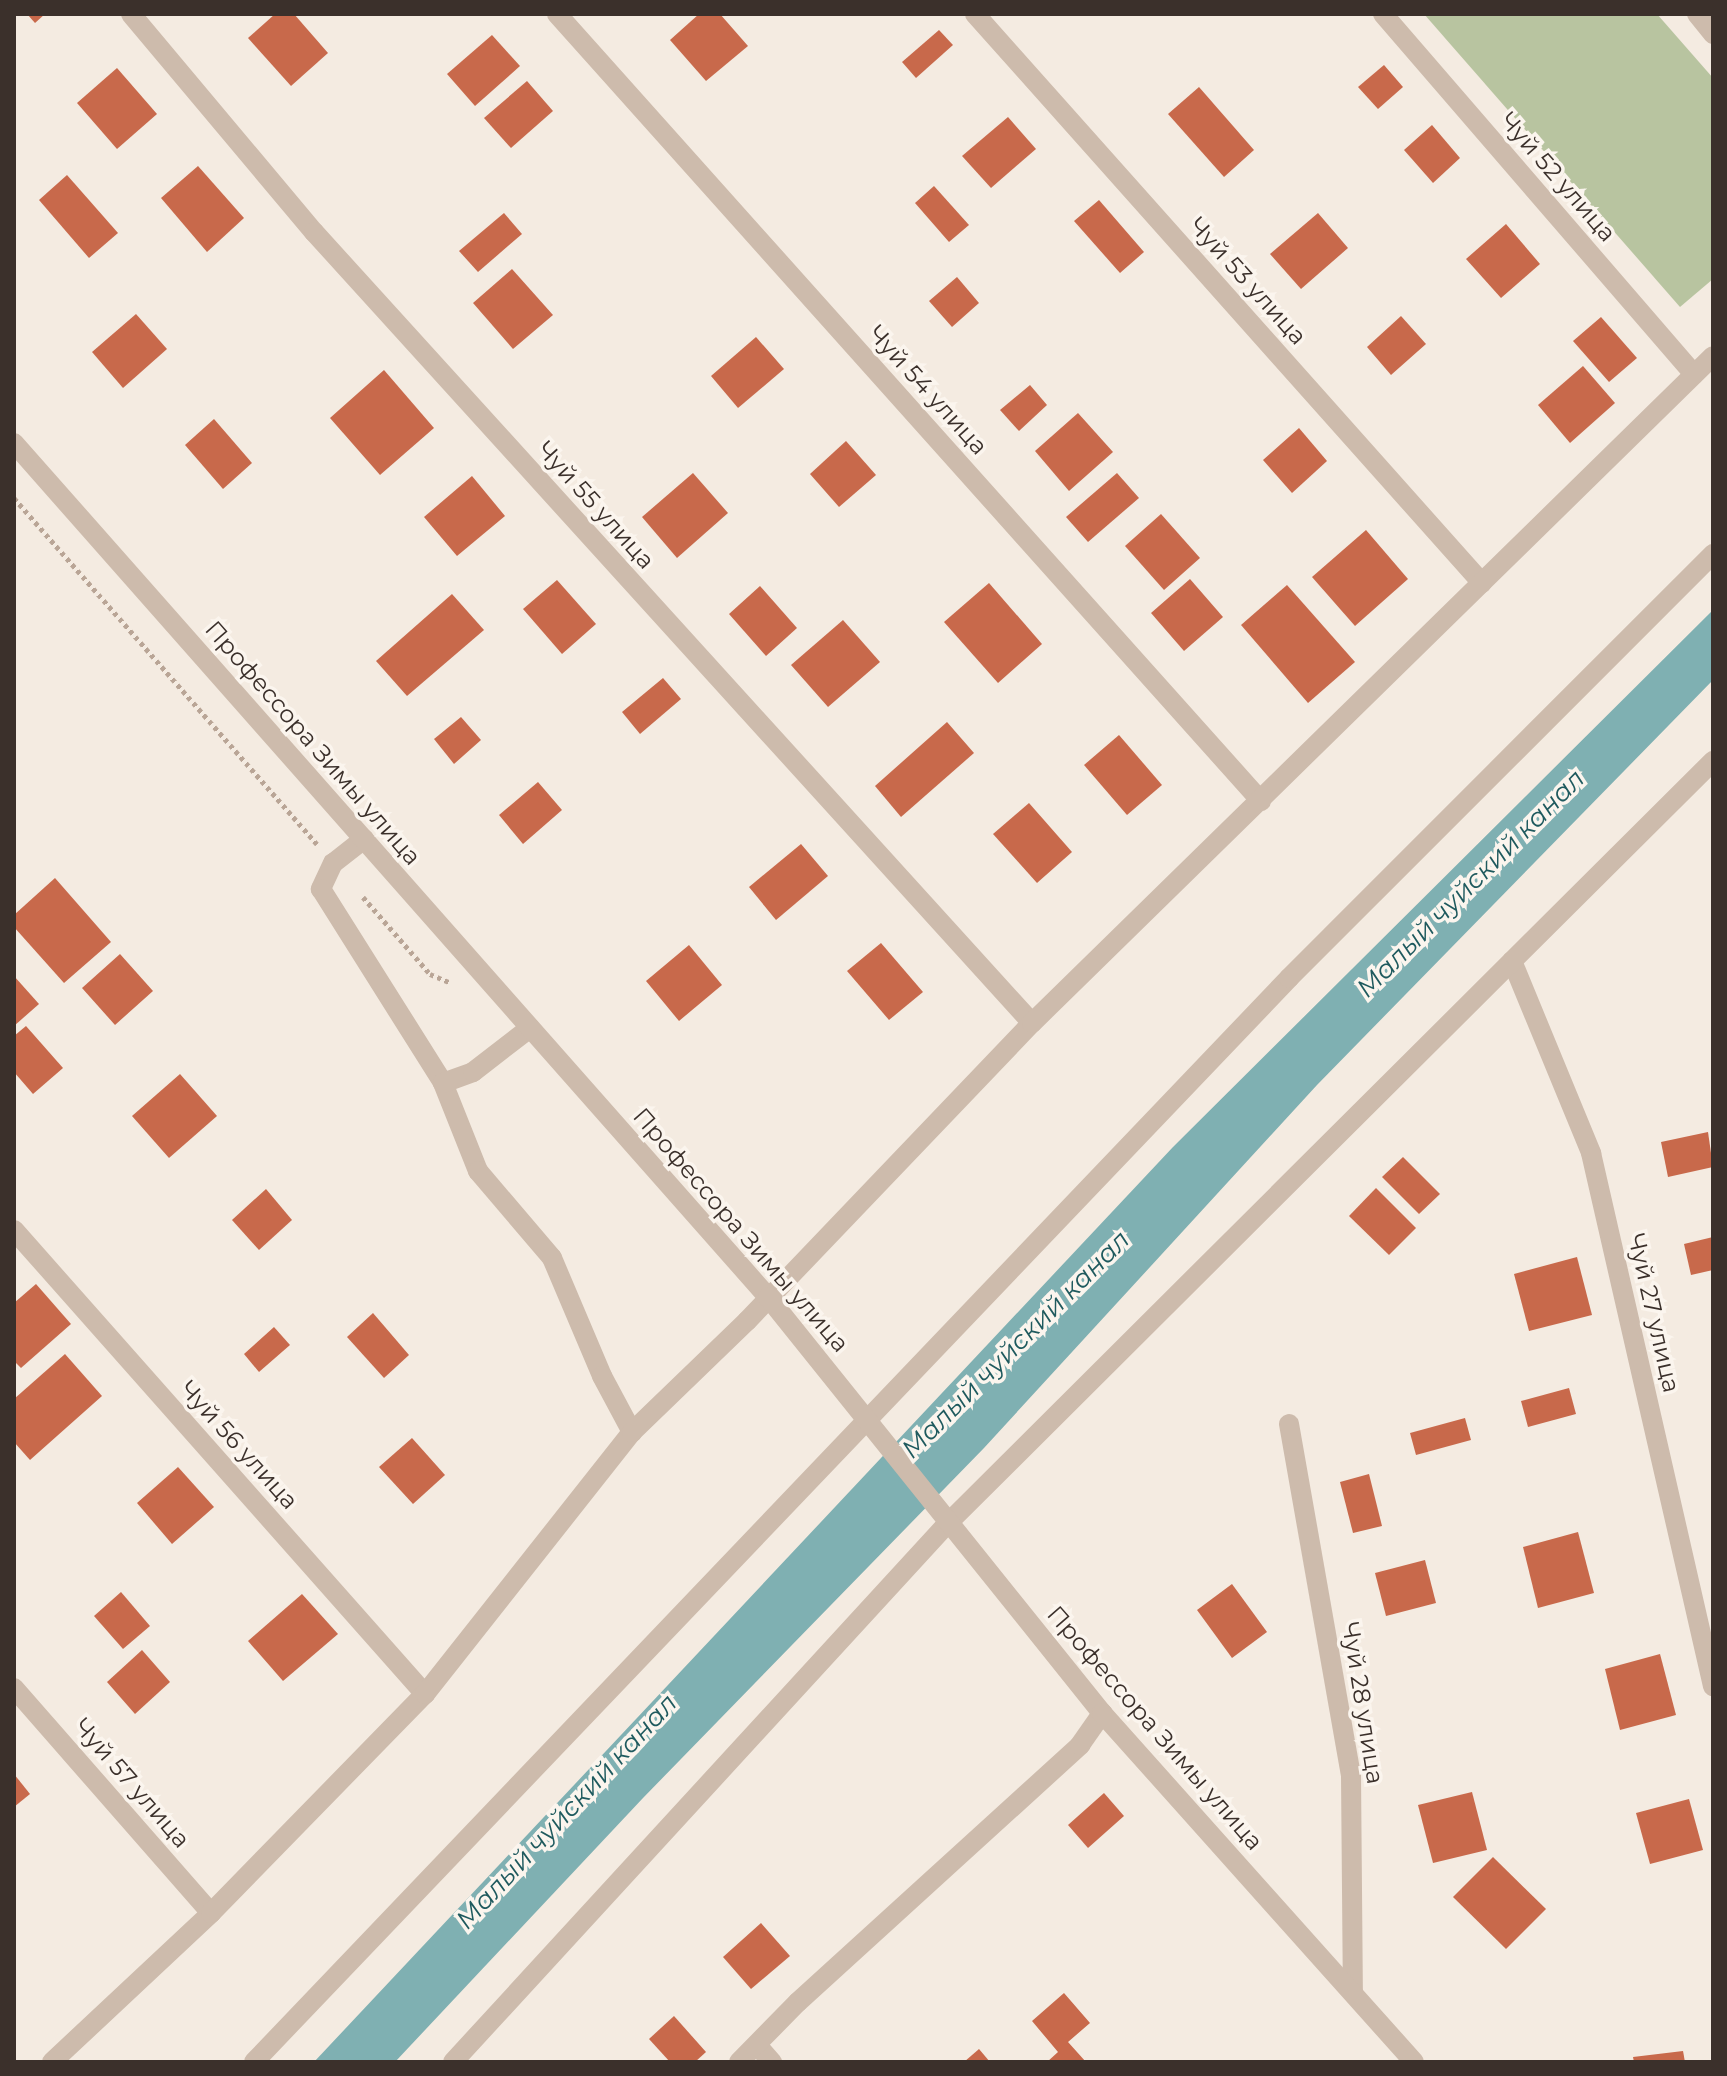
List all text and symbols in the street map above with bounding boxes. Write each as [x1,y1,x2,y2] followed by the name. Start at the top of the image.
[1494,107,1622,247] street label: Чуй 52 улица
[1183,211,1313,351] street label: Чуй 53 улица
[862,319,994,461] street label: Чуй 54 улица
[531,435,661,575] street label: Чуй 55 улица
[199,615,427,871] street label: Профессора Зимы улица
[1351,764,1591,1004] water label: Малый чуйский канал
[627,1102,855,1358] street label: Профессора Зимы улица
[896,1225,1136,1465] water label: Малый чуйский канал
[1622,1231,1686,1395] street label: Чуй 27 улица
[174,1375,304,1515] street label: Чуй 56 улица
[1041,1600,1269,1856] street label: Профессора Зимы улица
[1336,1620,1390,1786] street label: Чуй 28 улица
[450,1688,684,1936] water label: Малый чуйский канал
[68,1712,196,1854] street label: Чуй 57 улица

